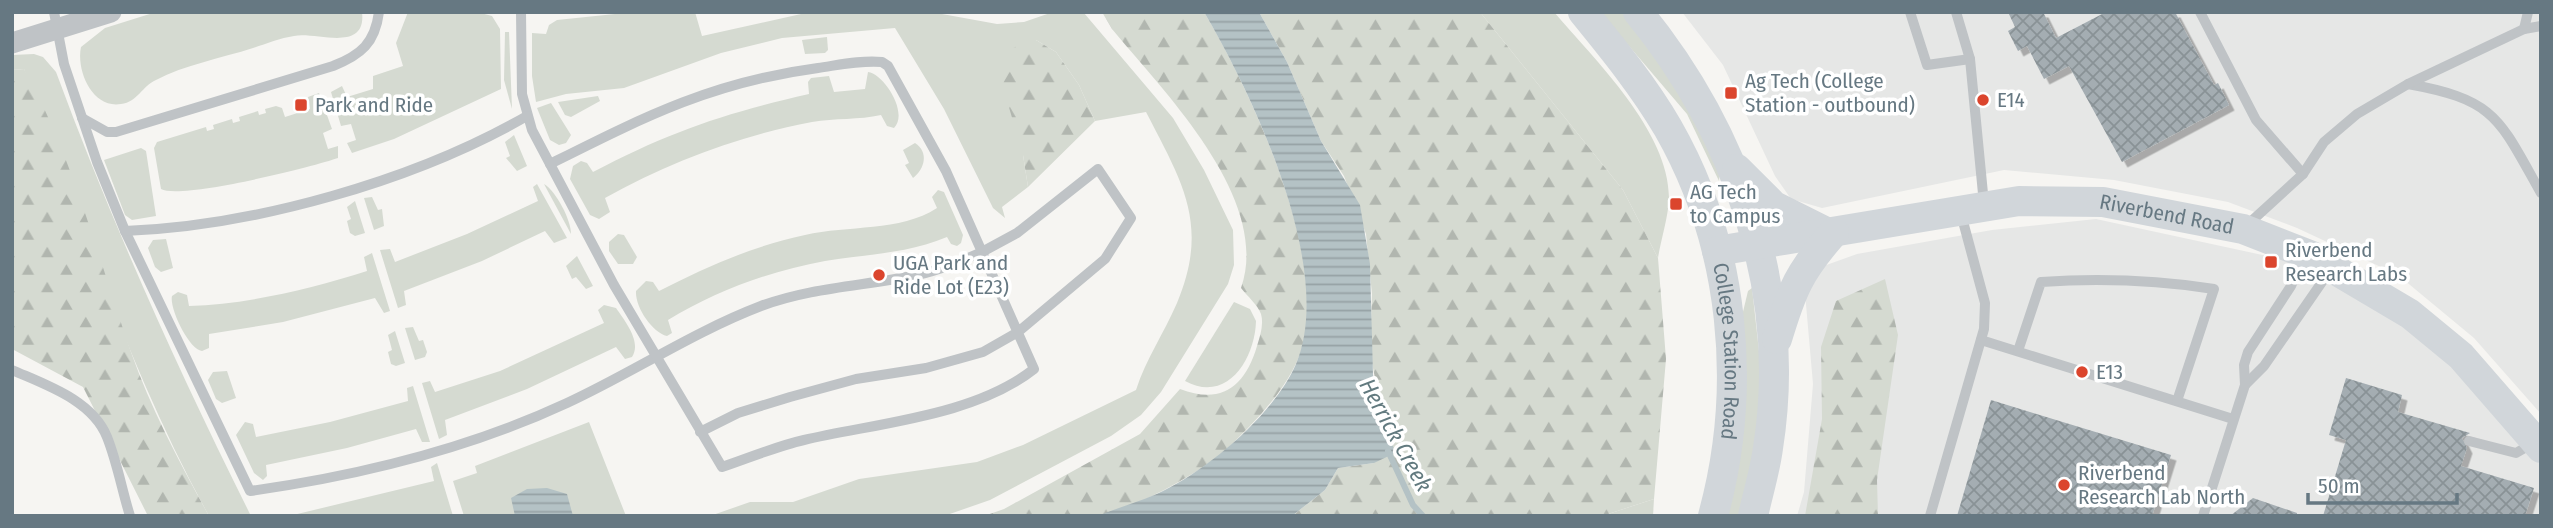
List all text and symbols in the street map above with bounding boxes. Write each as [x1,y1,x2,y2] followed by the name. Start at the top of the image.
[1745,68,1915,118] place label: Ag Tech (College Station - outbound)
[1723,85,1739,101] marker: Ag Tech (College Station - outbound)
[1997,87,2025,113] place label: E14
[315,92,433,118] place label: Park and Ride
[1975,92,1991,108] marker: E14
[293,97,309,113] marker: Park and Ride
[1690,179,1781,229] place label: AG Tech to Campus
[2097,189,2236,240] street label: Riverbend Road
[1668,196,1684,212] marker: AG Tech to Campus
[2285,237,2407,287] place label: Riverbend Research Labs
[893,250,1009,300] place label: UGA Park and Ride Lot (E23)
[2263,254,2279,270] marker: Riverbend Research Labs
[1707,260,1745,441] street label: College Station Road
[871,267,887,283] marker: UGA Park and Ride Lot (E23)
[2096,359,2123,385] place label: E13
[2074,364,2090,380] marker: E13
[1354,374,1438,496] water label: Herrick Creek
[2078,460,2245,510] place label: Riverbend Research Lab North
[2308,462,2457,506] scale bar
[2318,473,2360,499] text: 50 m
[2056,477,2072,493] marker: Riverbend Research Lab North

